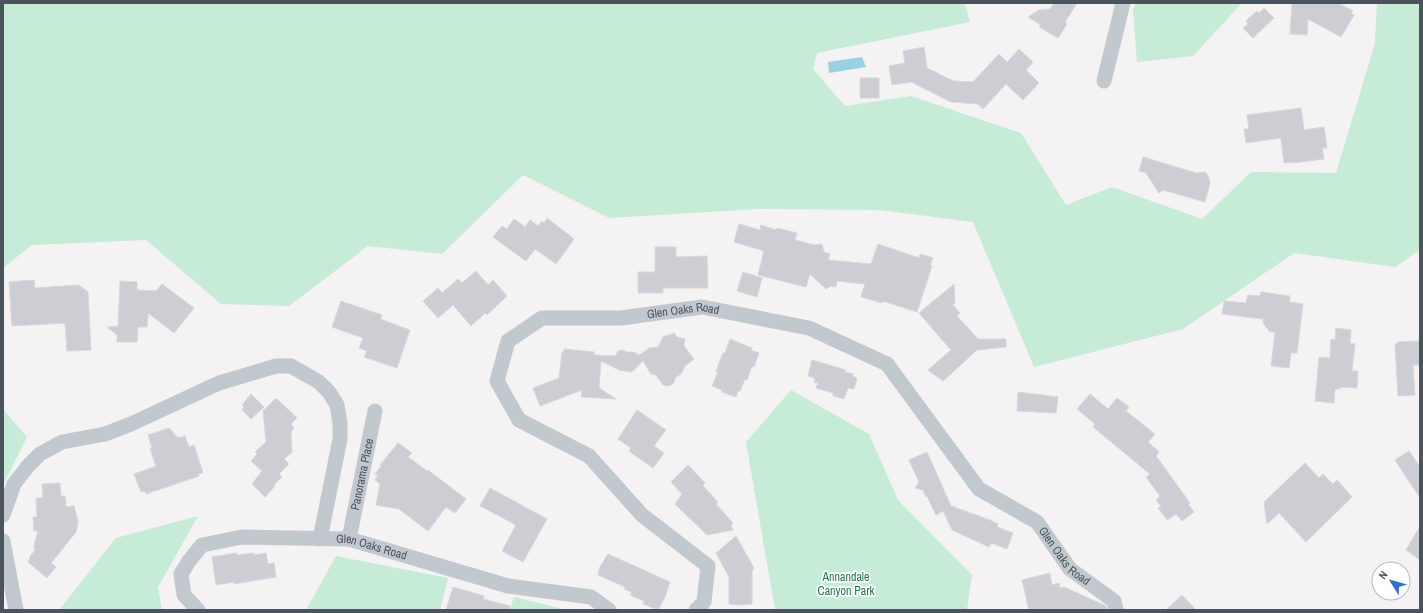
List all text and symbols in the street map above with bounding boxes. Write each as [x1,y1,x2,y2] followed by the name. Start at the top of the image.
[646,299,721,322] street label: Glen Oaks Road
[347,437,377,512] street label: Panorama Place
[1035,524,1093,589] street label: Glen Oaks Road
[336,531,409,564] street label: Glen Oaks Road
[1371,561,1411,601] north arrow
[1375,568,1391,582] text: N
[818,569,875,599] park label: Annandale Canyon Park

